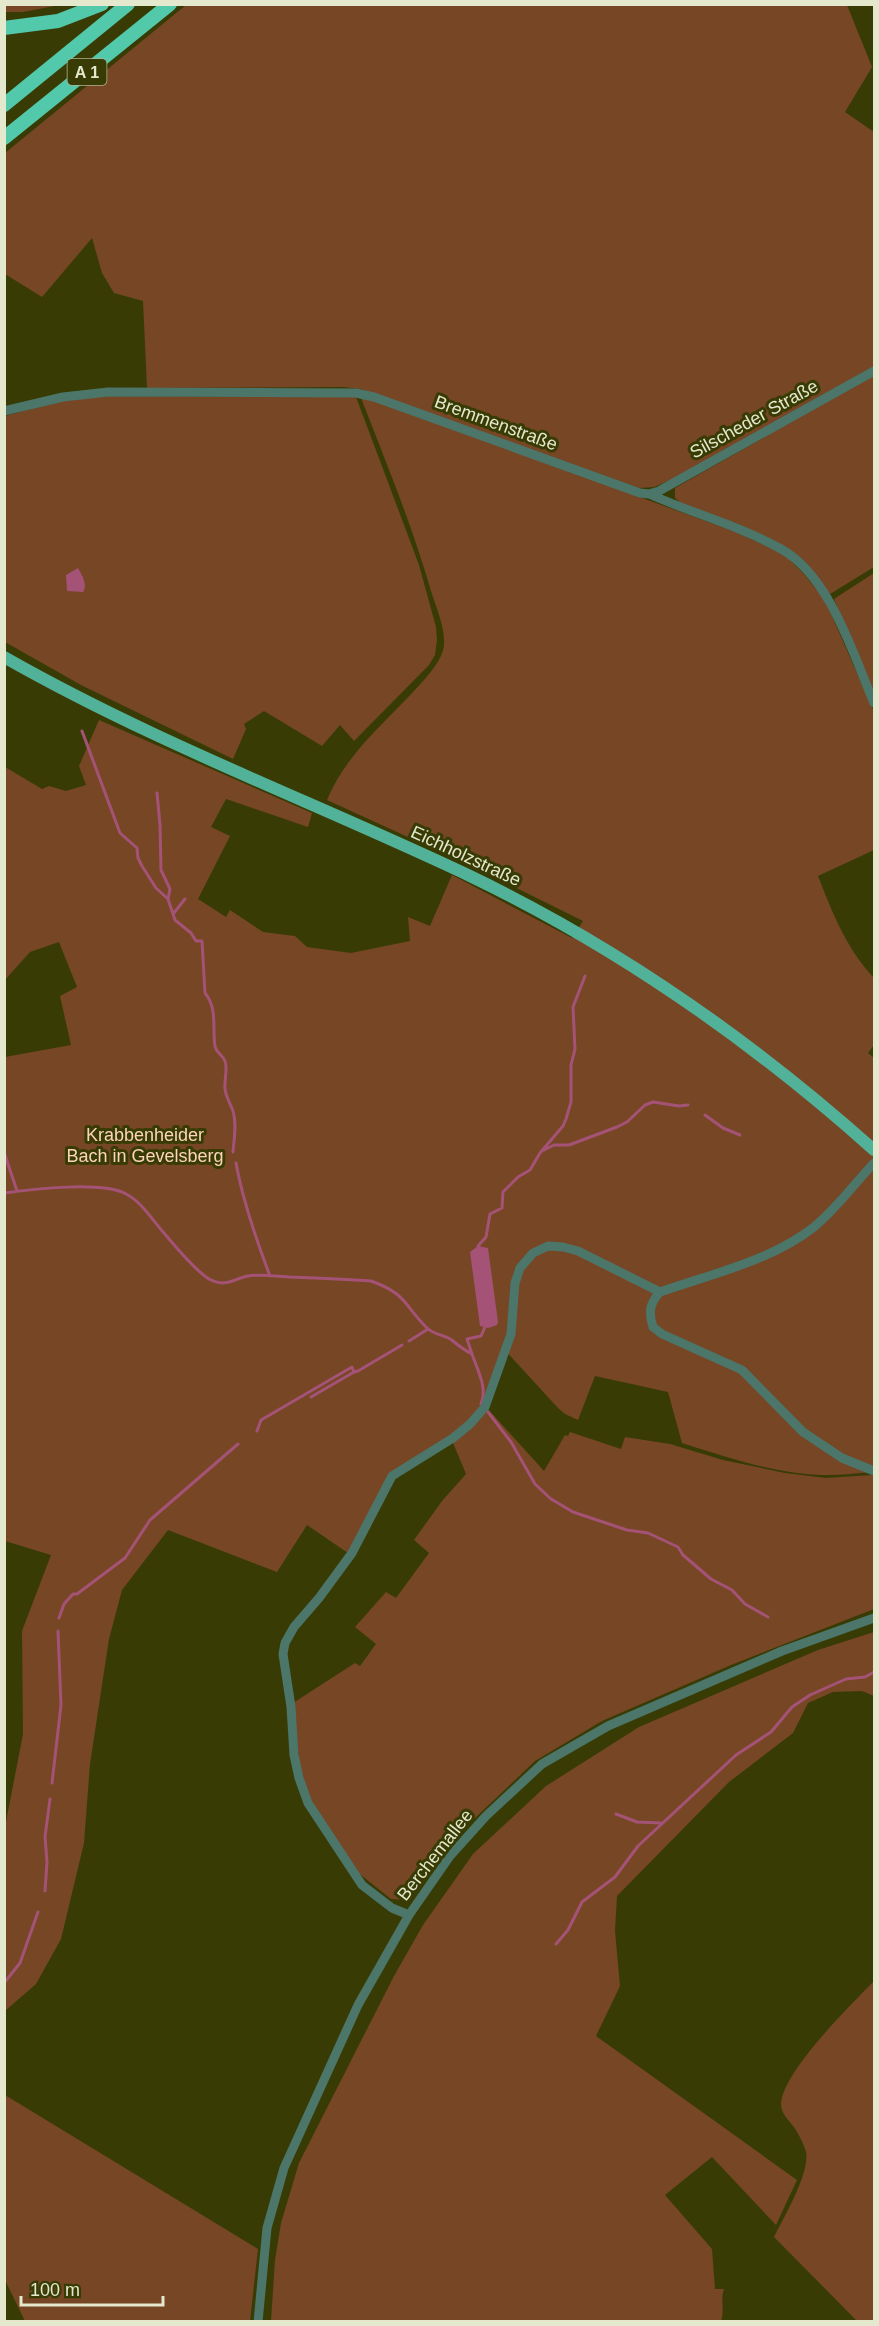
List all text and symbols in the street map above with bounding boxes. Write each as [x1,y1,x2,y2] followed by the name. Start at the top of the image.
[68,59,106,85] road number: A 1
[687,376,821,462] street label: Silscheder Straße
[432,392,560,454] street label: Bremmenstraße
[408,822,524,890] street label: Eichholzstraße
[66,1125,224,1166] park label: Krabbenheider Bach in Gevelsberg
[393,1805,477,1905] street label: Berchemallee
[21,2269,164,2307] scale bar
[30,2280,80,2300] text: 100 m

